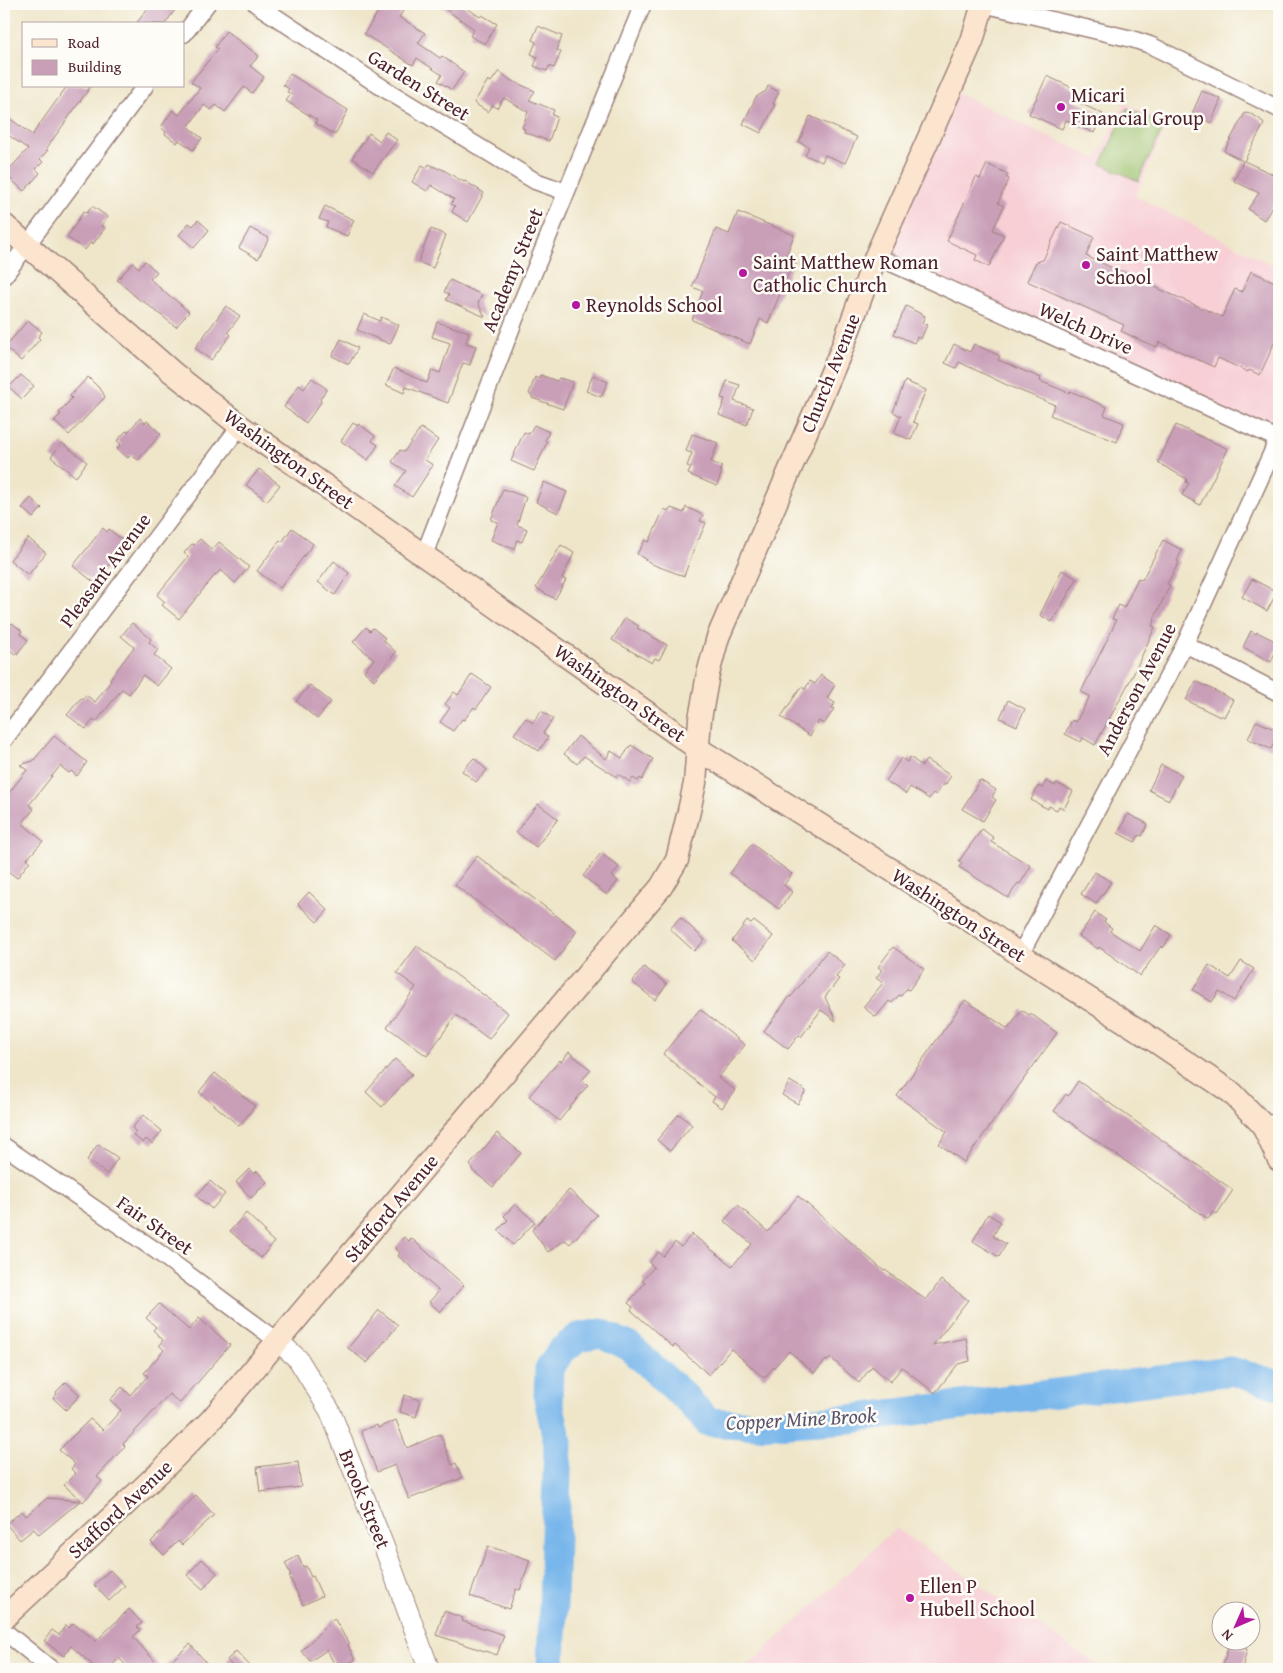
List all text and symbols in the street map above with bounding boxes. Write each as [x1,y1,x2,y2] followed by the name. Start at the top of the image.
[22,22,185,88] legend
[68,32,99,53] text: Road
[363,42,476,127] street label: Garden Street
[68,56,122,77] text: Building
[1071,80,1204,132] place label: Micari Financial Group
[1055,101,1067,113] marker: Micari Financial Group
[473,203,550,336] street label: Academy Street
[1096,239,1219,291] place label: Saint Matthew School
[753,247,938,299] place label: Saint Matthew Roman Catholic Church
[1080,259,1092,271] marker: Saint Matthew School
[737,267,749,279] marker: Saint Matthew Roman Catholic Church
[586,290,723,319] place label: Reynolds School
[1034,294,1138,361] street label: Welch Drive
[570,299,582,311] marker: Reynolds School
[792,309,867,437] street label: Church Avenue
[218,401,361,516] street label: Washington Street
[52,506,157,633] street label: Pleasant Avenue
[1088,617,1183,760] street label: Anderson Avenue
[548,636,692,749] street label: Washington Street
[886,860,1032,969] street label: Washington Street
[336,1147,445,1268] street label: Stafford Avenue
[111,1188,199,1262] street label: Fair Street
[725,1399,877,1438] water label: Copper Mine Brook
[332,1445,399,1553] street label: Brook Street
[61,1452,179,1565] street label: Stafford Avenue
[920,1571,1035,1623] place label: Ellen P Hubell School
[904,1592,916,1604] marker: Ellen P Hubell School
[1210,1600,1260,1650] north arrow
[1216,1624,1237,1646] text: N

